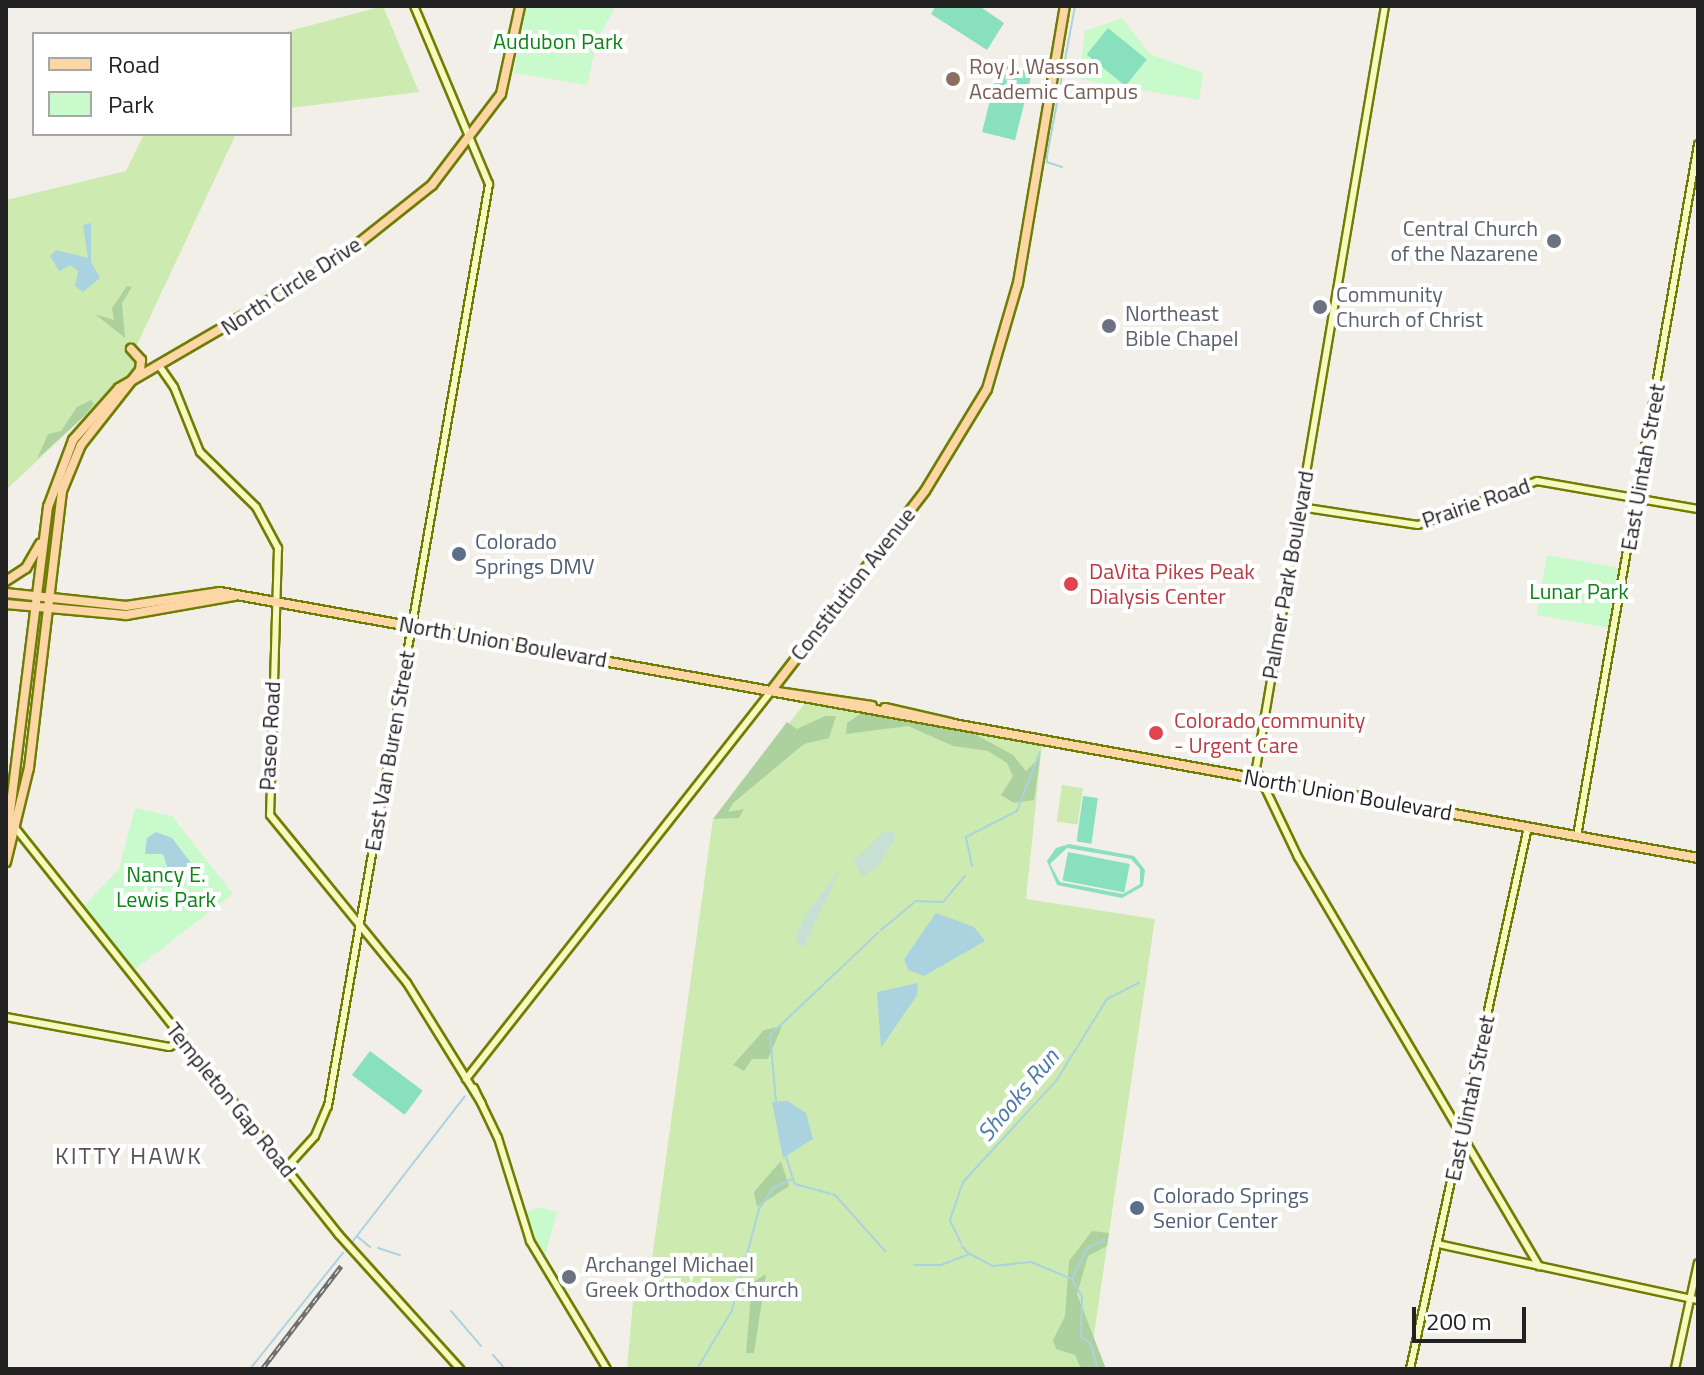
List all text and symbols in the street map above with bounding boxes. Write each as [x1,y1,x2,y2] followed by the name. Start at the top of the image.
[493,29,623,55] park label: Audubon Park
[32,32,292,136] legend
[108,46,160,82] text: Road
[969,53,1138,104] place label: Roy J. Wasson Academic Campus
[944,70,962,88] marker: Roy J. Wasson Academic Campus
[108,86,154,122] text: Park
[1390,215,1538,266] place label: Central Church of the Nazarene
[216,231,366,341] street label: North Circle Drive
[1545,232,1563,250] marker: Central Church of the Nazarene
[1336,281,1483,332] place label: Community Church of Christ
[1311,298,1329,316] marker: Community Church of Christ
[1125,300,1239,352] place label: Northeast Bible Chapel
[1100,317,1118,335] marker: Northeast Bible Chapel
[1615,382,1671,552] street label: East Uintah Street
[1257,469,1319,681] street label: Palmer Park Boulevard
[1419,472,1533,534] street label: Prairie Road
[785,502,921,666] street label: Constitution Avenue
[475,528,595,580] place label: Colorado Springs DMV
[450,545,468,563] marker: Colorado Springs DMV
[1089,558,1255,610] place label: DaVita Pikes Peak Dialysis Center
[1060,573,1082,595] marker: DaVita Pikes Peak Dialysis Center
[1529,579,1629,605] park label: Lunar Park
[397,611,609,673] street label: North Union Boulevard
[359,649,421,853] street label: East Van Buren Street
[254,681,286,791] street label: Paseo Road
[1174,707,1365,758] place label: Colorado community - Urgent Care
[1145,722,1167,744] marker: Colorado community - Urgent Care
[1242,764,1454,826] street label: North Union Boulevard
[116,861,216,912] park label: Nancy E. Lewis Park
[1440,1013,1500,1183] street label: East Uintah Street
[161,1017,301,1183] street label: Templeton Gap Road
[971,1043,1065,1147] water label: Shooks Run
[55,1142,203,1170] district label: KITTY HAWK
[1153,1182,1309,1234] place label: Colorado Springs Senior Center
[1128,1199,1146,1217] marker: Colorado Springs Senior Center
[585,1251,799,1302] place label: Archangel Michael Greek Orthodox Church
[560,1268,578,1286] marker: Archangel Michael Greek Orthodox Church
[1416,1291,1530,1341] scale bar
[1426,1303,1492,1339] text: 200 m

